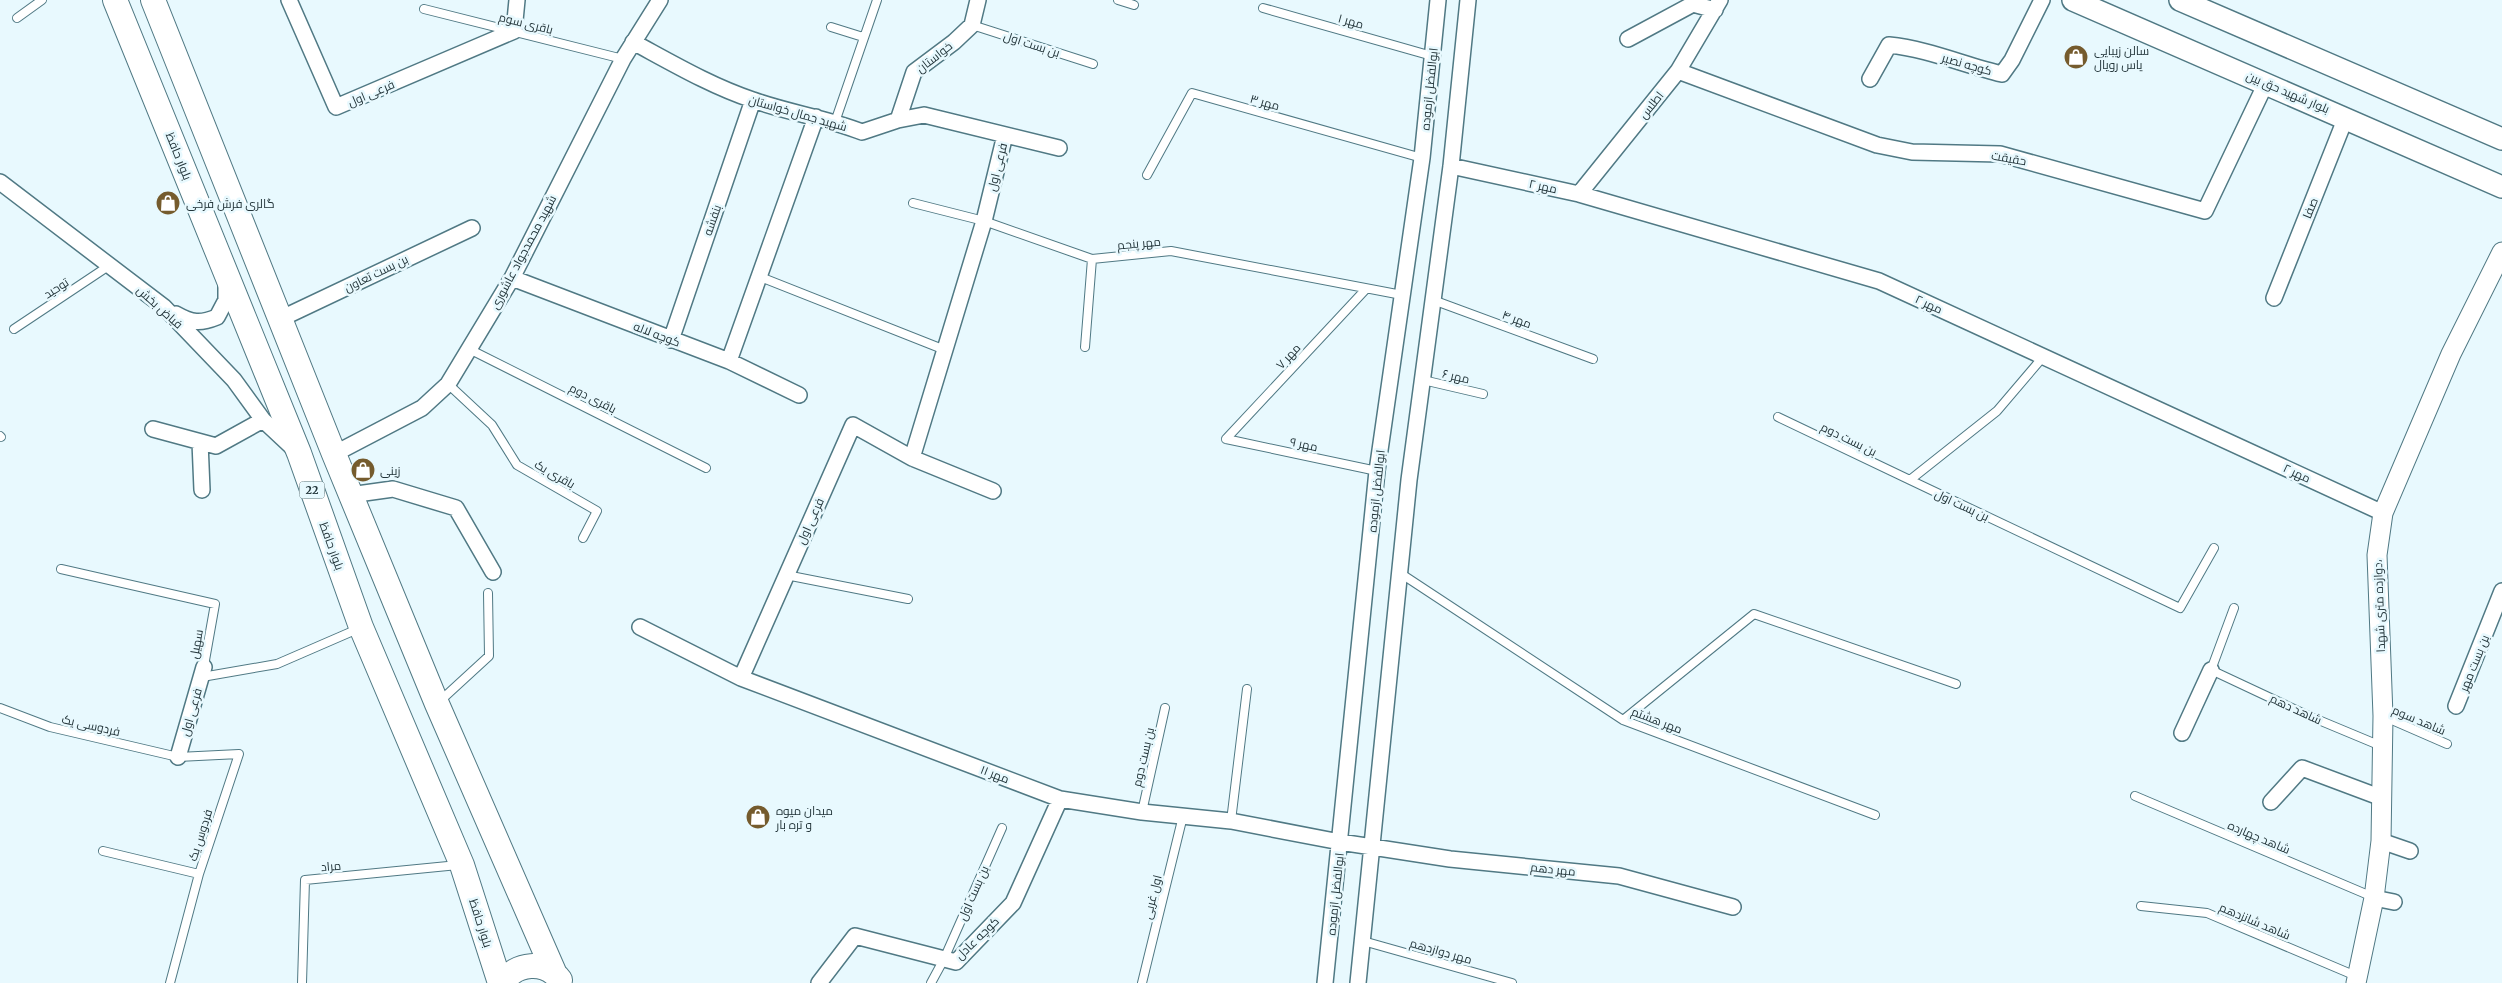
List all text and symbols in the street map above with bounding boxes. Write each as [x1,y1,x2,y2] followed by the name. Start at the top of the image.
[497,9,555,38] street label: باقری سوم
[1337,10,1365,32] street label: مهر ۱
[1002,28,1062,60] street label: بن بست اول
[913,38,955,76] street label: خواستان
[2094,43,2149,72] place label: سالن زیبایی یاس رویال
[2063,44,2089,70] shop icon: سالن زیبایی یاس رویال
[1417,47,1441,131] street label: ابوالفضل ازموده
[1939,49,1994,80] street label: کوچه نصیر
[2244,68,2332,116] street label: بلوار شهید حق بین
[345,76,397,110] street label: فرعی اول
[1635,88,1667,122] street label: اطلس
[1248,91,1282,113] street label: مهر ۳
[747,92,849,134] street label: شهید جمال خواستان
[163,130,195,182] street label: بلوار حافظ
[984,141,1010,193] street label: فرعی اول
[1990,148,2028,168] street label: حقیقت
[1528,176,1558,196] street label: مهر ۲
[155,190,181,216] shop icon: گالری فرش فرخی
[487,192,559,312] street label: شهید محمدجواد عاشوری
[2299,195,2321,221] street label: صفا
[186,196,275,211] place label: گالری فرش فرخی
[700,203,724,237] street label: بنفشه
[1116,234,1162,254] street label: مهر پنجم
[341,251,411,295] street label: بن‌ بست تعاون
[41,274,72,302] street label: توحید
[134,282,186,332] street label: فیاض بخش
[1913,291,1945,317] street label: مهر ۲
[1500,307,1534,331] street label: مهر ۴
[631,318,682,352] street label: کوچه لاله
[1272,340,1304,372] street label: مهر ۷
[1441,366,1471,386] street label: مهر ۶
[566,380,619,417] street label: باقری دوم
[1818,419,1879,460] street label: بن بست دوم
[1289,434,1319,454] street label: مهر ۹
[1364,449,1388,533] street label: ابوالفضل ازموده
[532,456,578,492] street label: باقری یک
[350,457,376,483] shop icon: زینی
[2281,460,2313,486] street label: مهر ۲
[380,463,401,478] place label: زینی
[300,482,324,498] road number: 22
[1932,486,1992,524] street label: بن بست اول
[793,495,827,547] street label: فرعی اول
[316,520,348,572] street label: بلوار حافظ
[2370,559,2388,653] street label: دوازده متری شهدا،
[186,628,206,660] street label: سهیل
[2455,632,2492,694] street label: بن بست مهر
[177,686,205,738] street label: فرعی اول
[2267,690,2324,728] street label: شاهد دهم
[2390,702,2448,739] street label: شاهد سوم
[1629,703,1685,738] street label: مهر هشتم
[60,711,122,739] street label: فردوسی یک
[1129,726,1158,788] street label: بن بست دوم
[979,762,1011,786] street label: مهر ۱۱
[775,803,833,832] place label: میدان میوه و تره بار
[745,804,771,830] shop icon: میدان میوه و تره بار
[185,807,215,863] street label: فردوس یک
[2225,817,2293,859] street label: شاهد چهارده
[1323,852,1347,936] street label: ابوالفضل ازموده
[320,858,342,874] street label: مراد
[1530,859,1576,880] street label: مهر دهم
[954,863,992,923] street label: بن بست اول
[1139,873,1165,921] street label: اول غربی
[466,897,496,949] street label: بلوار حافظ
[2217,899,2293,944] street label: شاهد شانزدهم
[952,913,1003,964] street label: کوچه عادل
[1408,935,1474,968] street label: مهر دوازدهم

